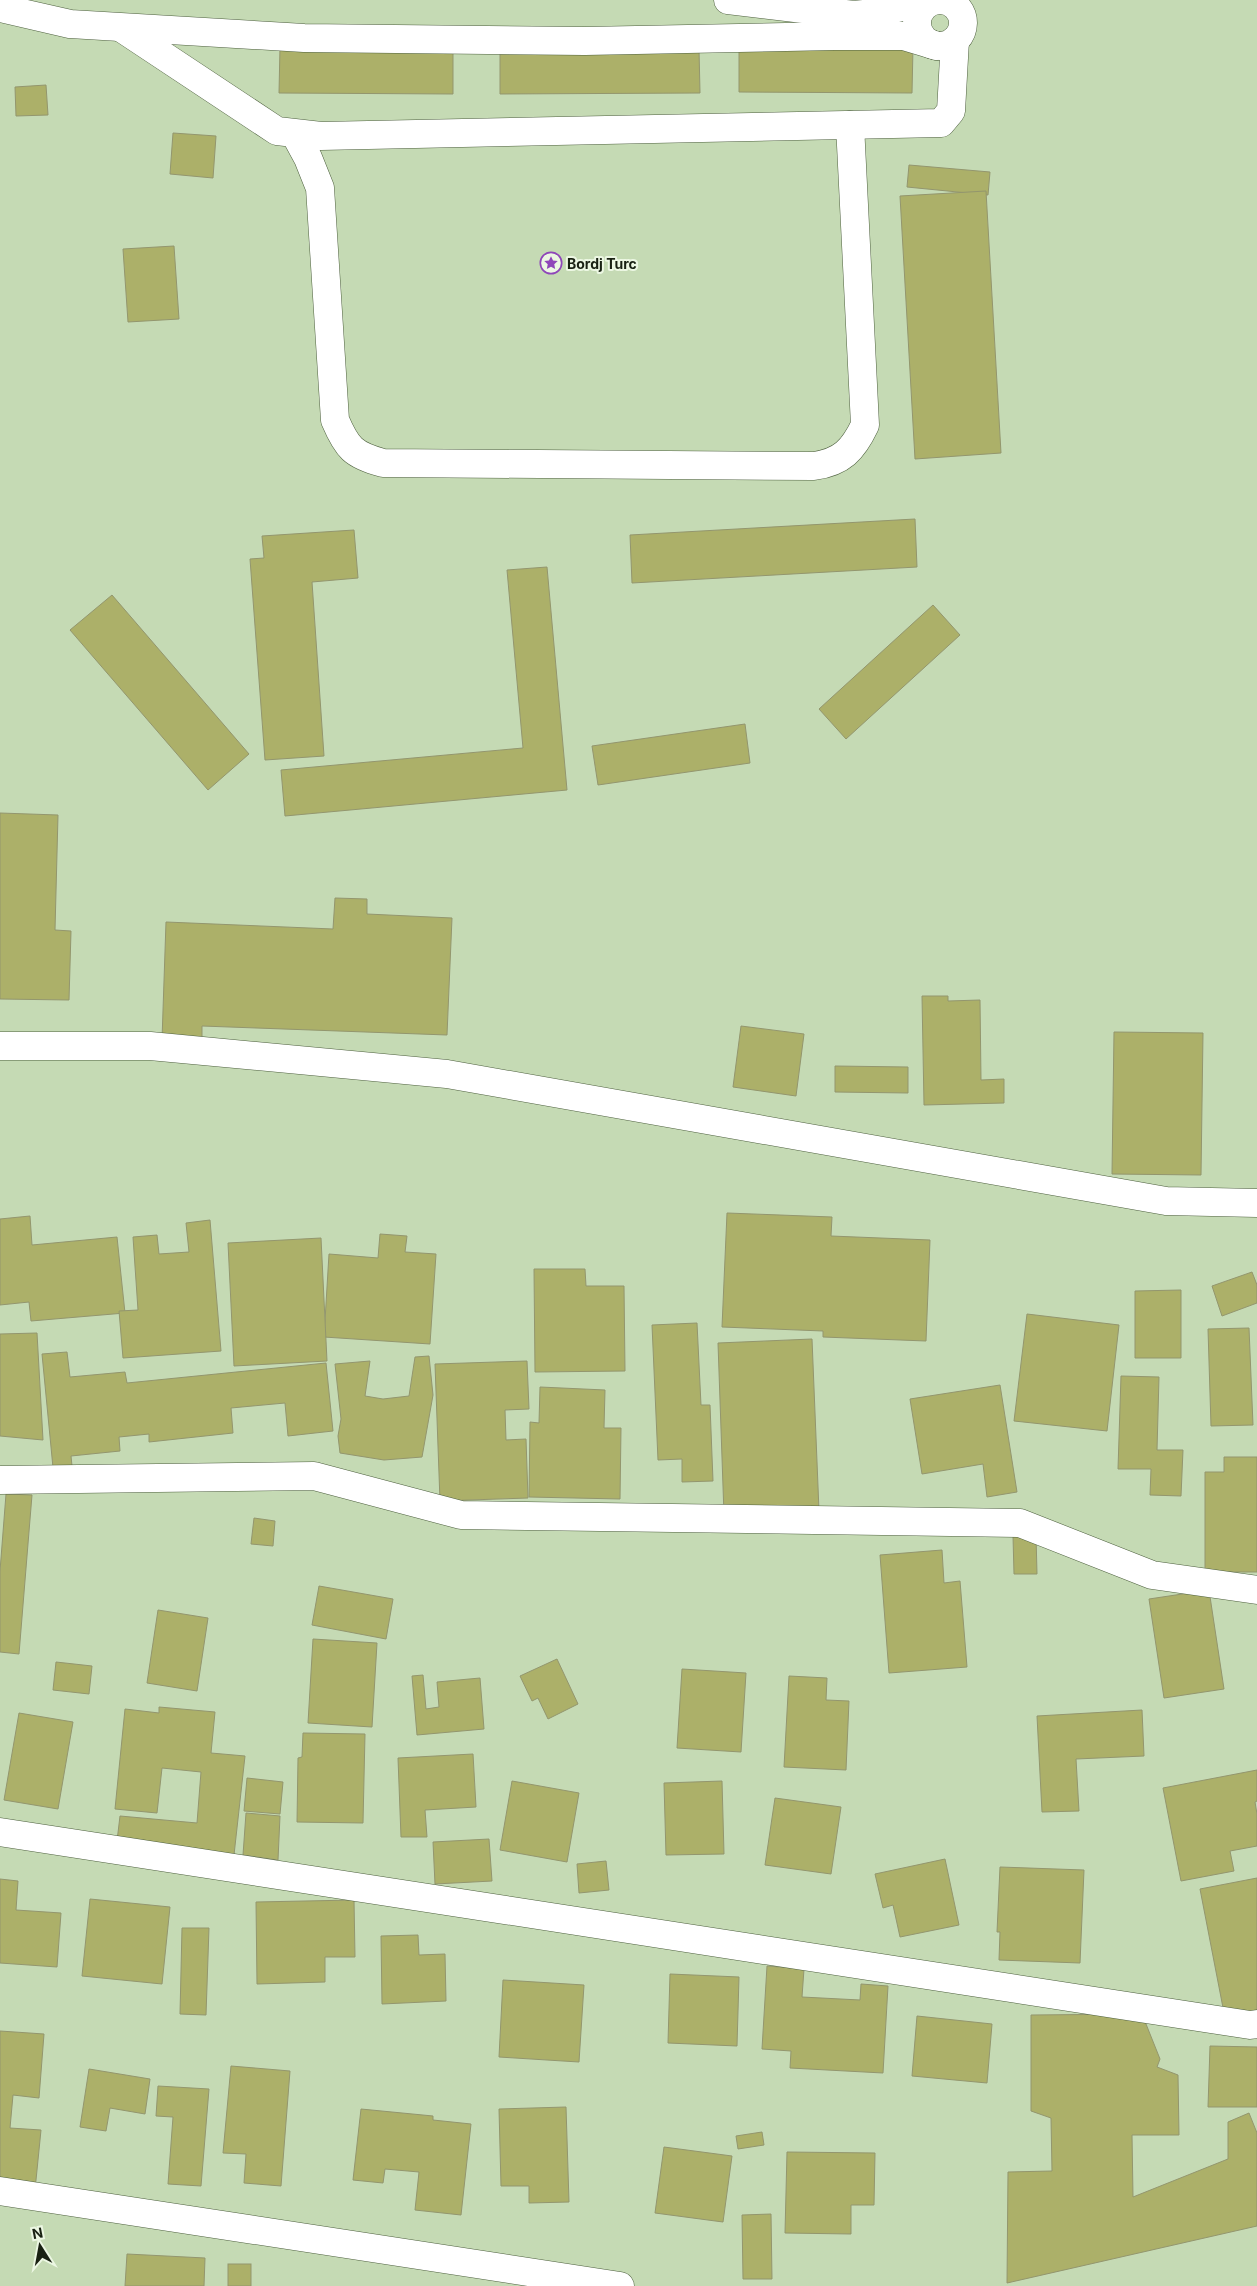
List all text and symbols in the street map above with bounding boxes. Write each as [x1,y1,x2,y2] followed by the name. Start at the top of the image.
[539,251,563,275] place icon: Bordj Turc
[567,255,637,272] place label: Bordj Turc
[15,2221,65,2271] north arrow
[31,2223,44,2242] text: N

